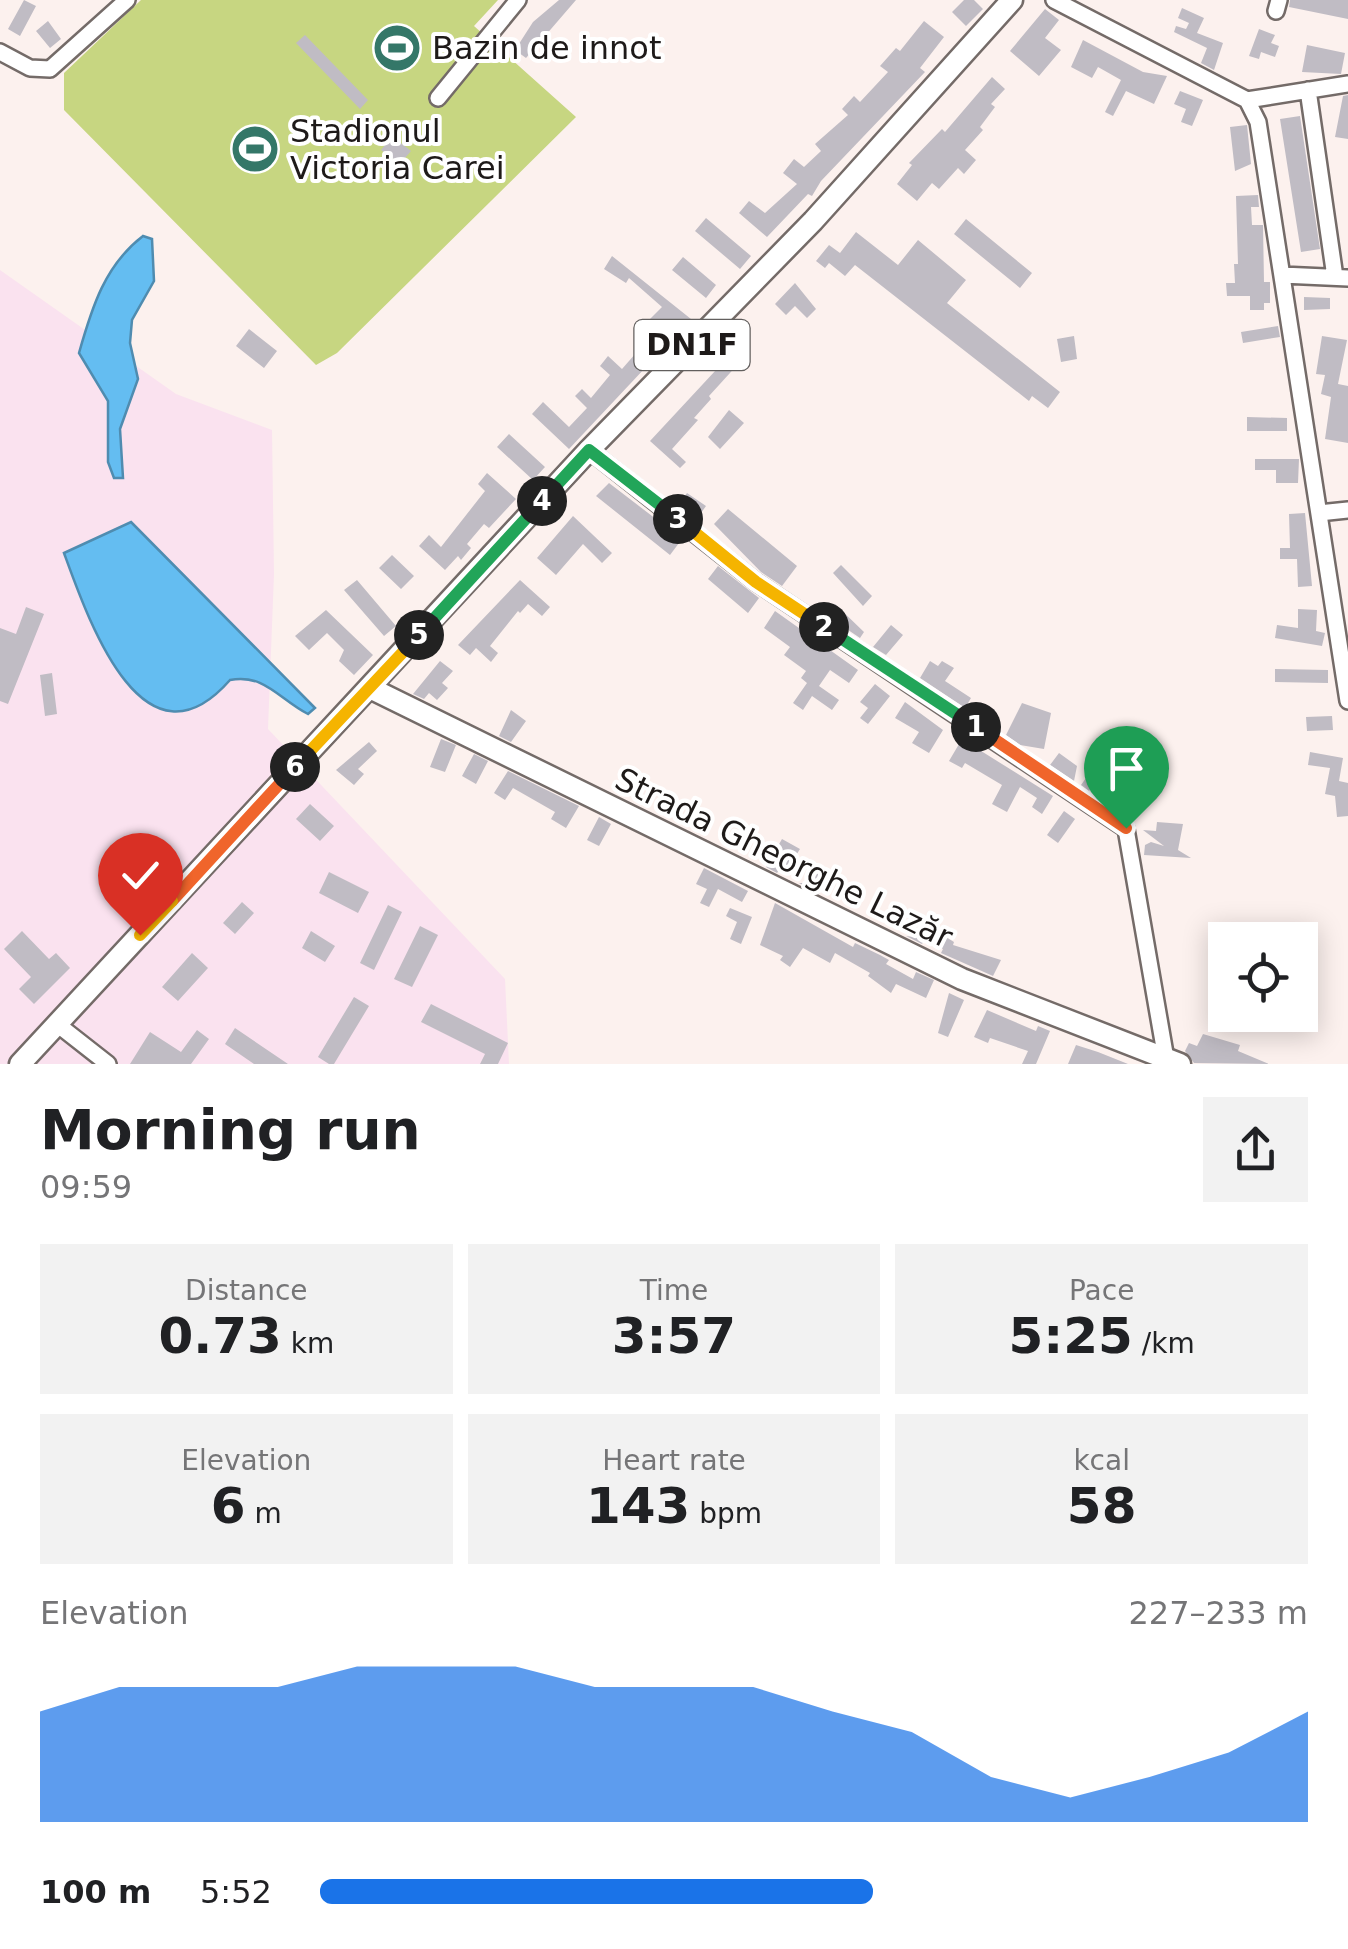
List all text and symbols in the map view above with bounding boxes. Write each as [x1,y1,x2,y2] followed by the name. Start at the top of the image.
[371,22,423,74] sports icon: Bazin de innot
[432,29,661,67] place label: Bazin de innot
[290,112,505,187] place label: Stadionul Victoria Carei
[229,123,281,175] sports icon: Stadionul Victoria Carei
[634,320,750,370] road number: DN1F
[517,476,567,526] pin: 4
[532,484,552,517] text: 4
[653,494,703,544] pin: 3
[668,502,688,535] text: 3
[799,602,849,652] pin: 2
[394,610,444,660] pin: 5
[814,610,834,643] text: 2
[409,618,429,651] text: 5
[951,702,1001,752] pin: 1
[966,710,986,743] text: 1
[1084,726,1169,829] pin
[1099,741,1154,796] icon: arrive
[270,742,320,792] pin: 6
[285,750,305,783] text: 6
[609,760,959,957] street label: Strada Gheorghe Lazăr
[98,833,183,936] pin
[113,848,168,903] icon: check
[1208,922,1318,1032] map controls
[1208,922,1318,1032] button: locate
[1203,1097,1308,1202] button: share
[40,1098,421,1162] text: Morning run
[40,1168,132,1206] text: 09:59
[185,1274,308,1307] text: Distance
[640,1274,708,1307] text: Time
[1069,1274,1134,1307] text: Pace
[158,1307,282,1365] text: 0.73
[612,1307,736,1365] text: 3:57
[1009,1307,1133,1365] text: 5:25
[282,1327,334,1360] text: km
[1133,1327,1195,1360] text: /km
[181,1444,311,1477] text: Elevation
[602,1444,746,1477] text: Heart rate
[1073,1444,1130,1477] text: kcal
[211,1477,246,1535] text: 6
[586,1477,690,1535] text: 143
[1067,1477,1136,1535] text: 58
[246,1497,282,1530] text: m
[690,1497,762,1530] text: bpm
[40,1594,189,1632] text: Elevation
[1129,1594,1308,1632] text: 227–233 m
[40,1873,151,1911] text: 100 m
[200,1873,272,1911] text: 5:52

